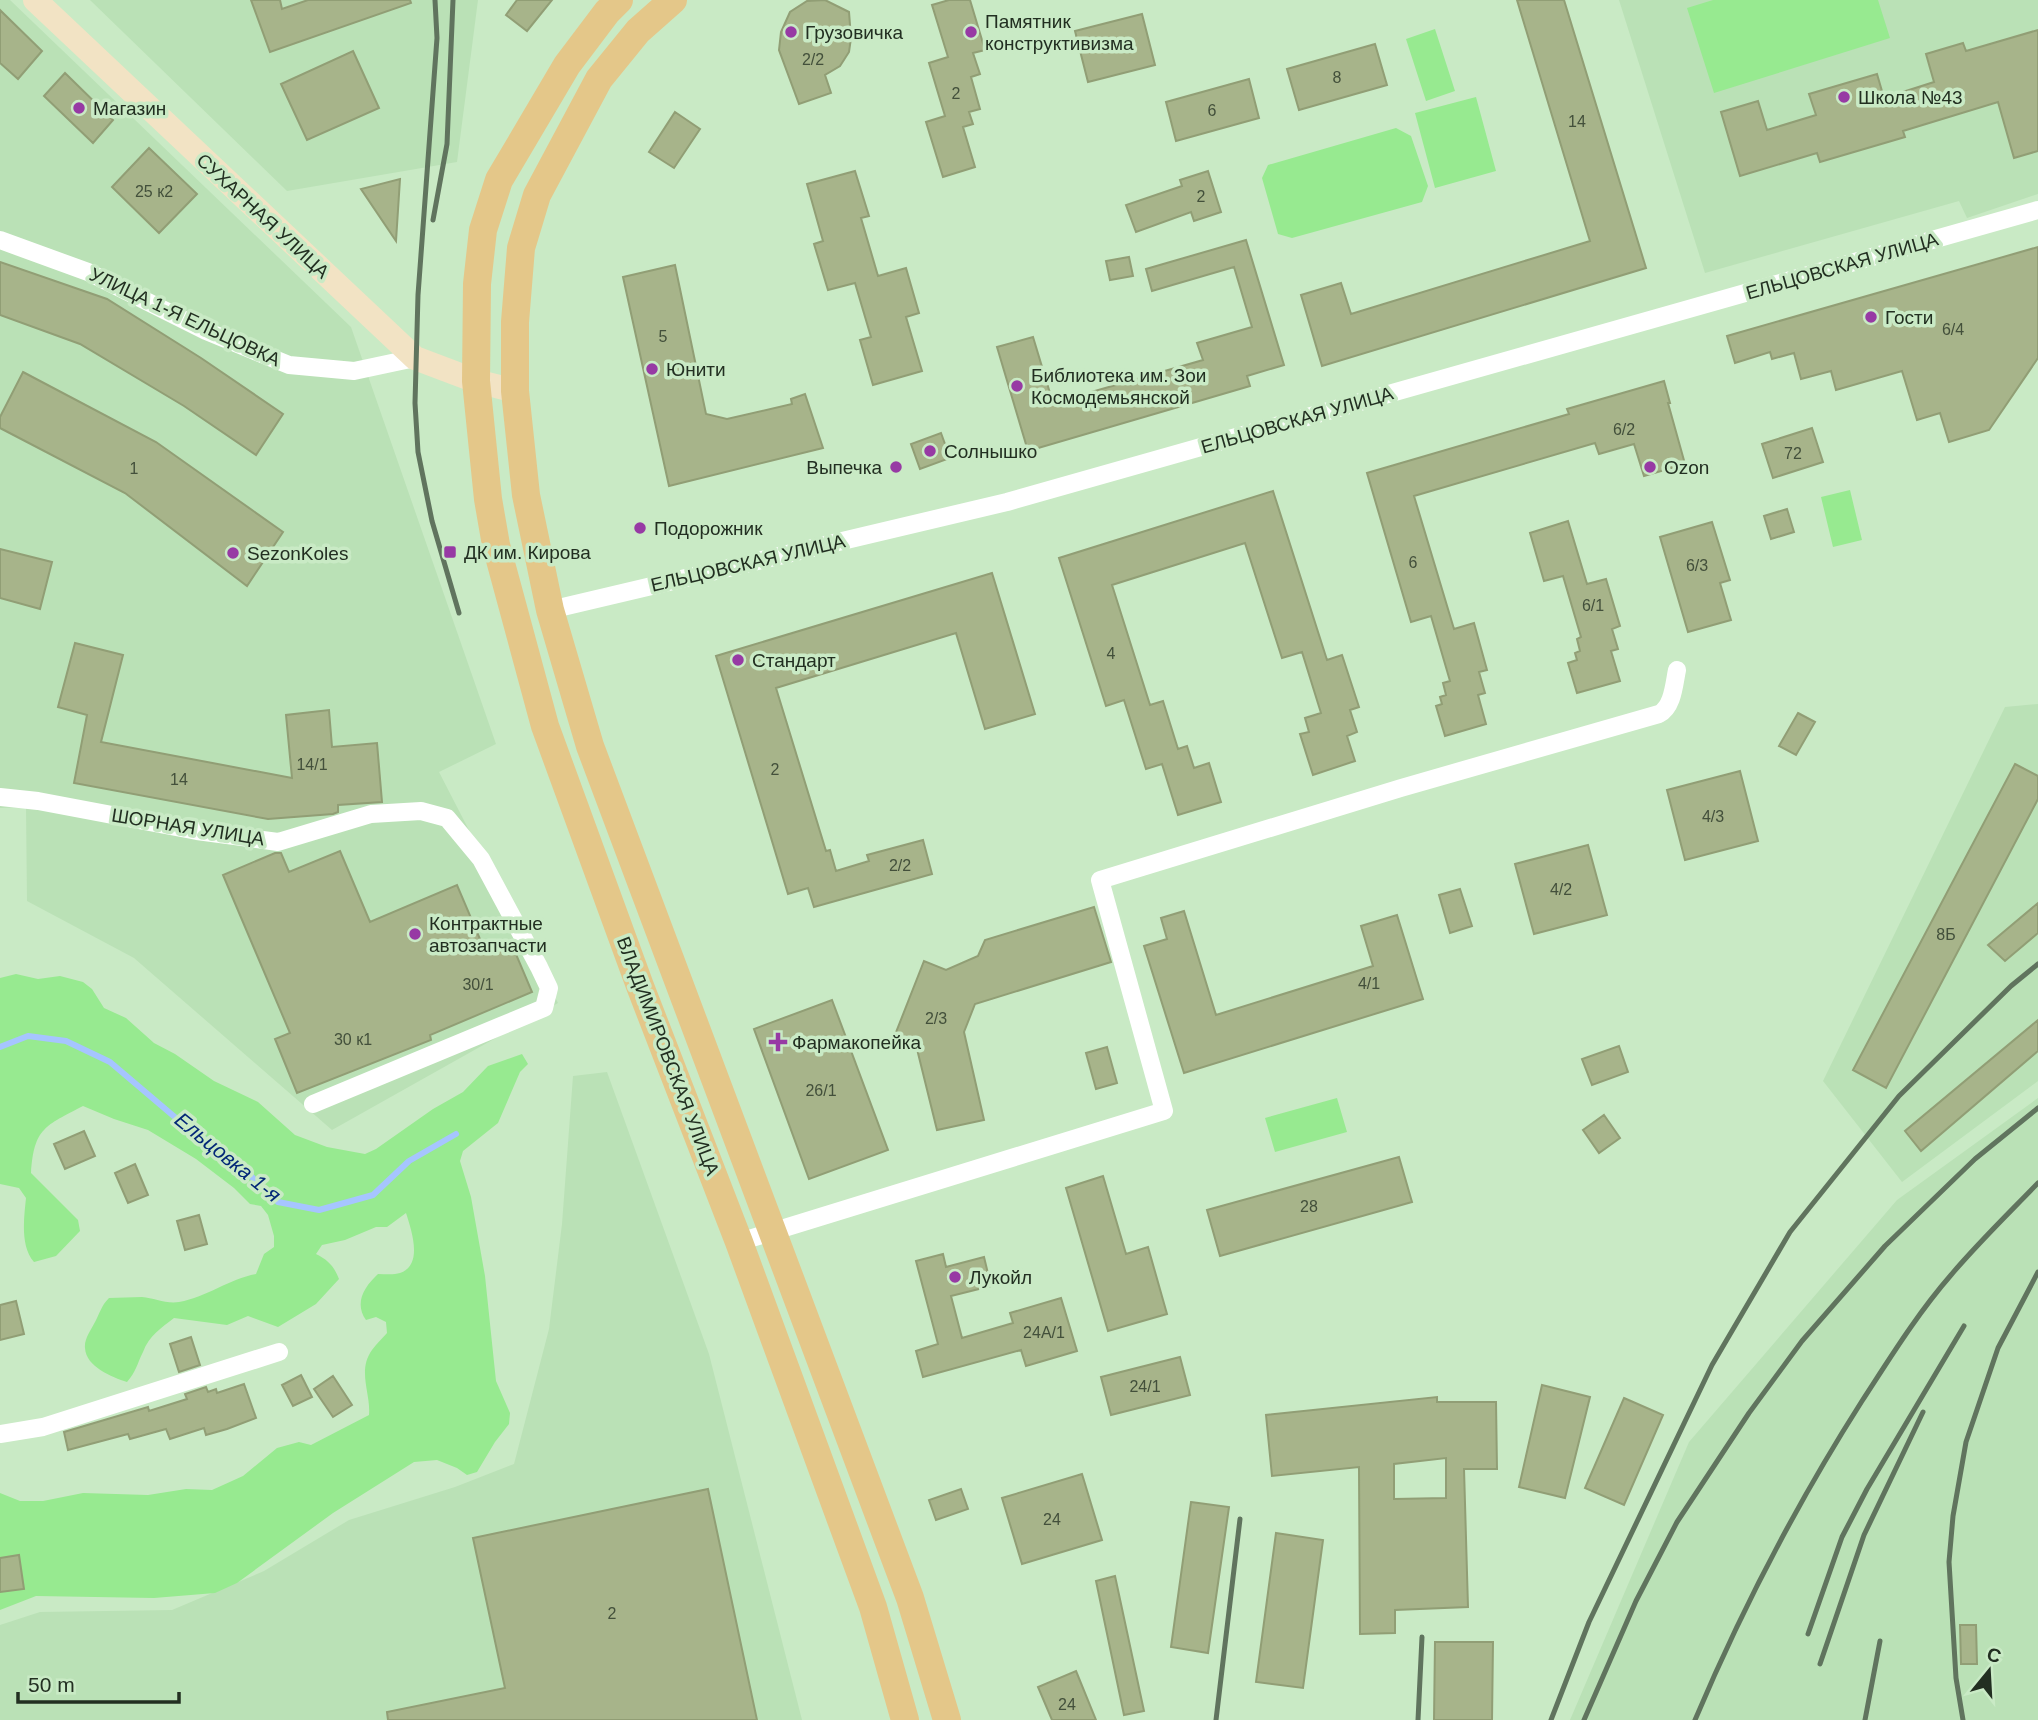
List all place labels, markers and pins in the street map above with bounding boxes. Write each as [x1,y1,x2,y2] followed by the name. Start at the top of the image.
[985,11,1134,54] place label: Памятник конструктивизма
[805,22,903,43] place label: Грузовичка
[783,24,799,40] marker: Грузовичка
[963,24,979,40] marker: Памятник конструктивизма
[1858,87,1963,108] place label: Школа №43
[1836,89,1852,105] marker: Школа №43
[93,98,166,119] place label: Магазин
[71,100,87,116] marker: Магазин
[1885,307,1933,328] place label: Гости
[1863,309,1879,325] marker: Гости
[666,359,726,380] place label: Юнити
[644,361,660,377] marker: Юнити
[1031,365,1206,408] place label: Библиотека им. Зои Космодемьянской
[1009,378,1025,394] marker: Библиотека им. Зои Космодемьянской
[944,441,1037,462] place label: Солнышко
[922,443,938,459] marker: Солнышко
[806,457,882,478] place label: Выпечка
[1664,457,1709,478] place label: Ozon
[888,459,904,475] marker: Выпечка
[1642,459,1658,475] marker: Ozon
[654,518,763,539] place label: Подорожник
[632,520,648,536] marker: Подорожник
[464,542,591,563] place label: ДК им. Кирова
[247,543,348,564] place label: SezonKoles
[442,544,458,560] marker: ДК им. Кирова
[225,545,241,561] marker: SezonKoles
[752,650,836,671] place label: Стандарт
[730,652,746,668] marker: Стандарт
[429,913,547,956] place label: Контрактные автозапчасти
[407,926,423,942] marker: Контрактные автозапчасти
[792,1032,921,1053] place label: Фармакопейка
[770,1034,786,1050] marker: Фармакопейка
[969,1267,1032,1288] place label: Лукойл
[947,1269,963,1285] marker: Лукойл

